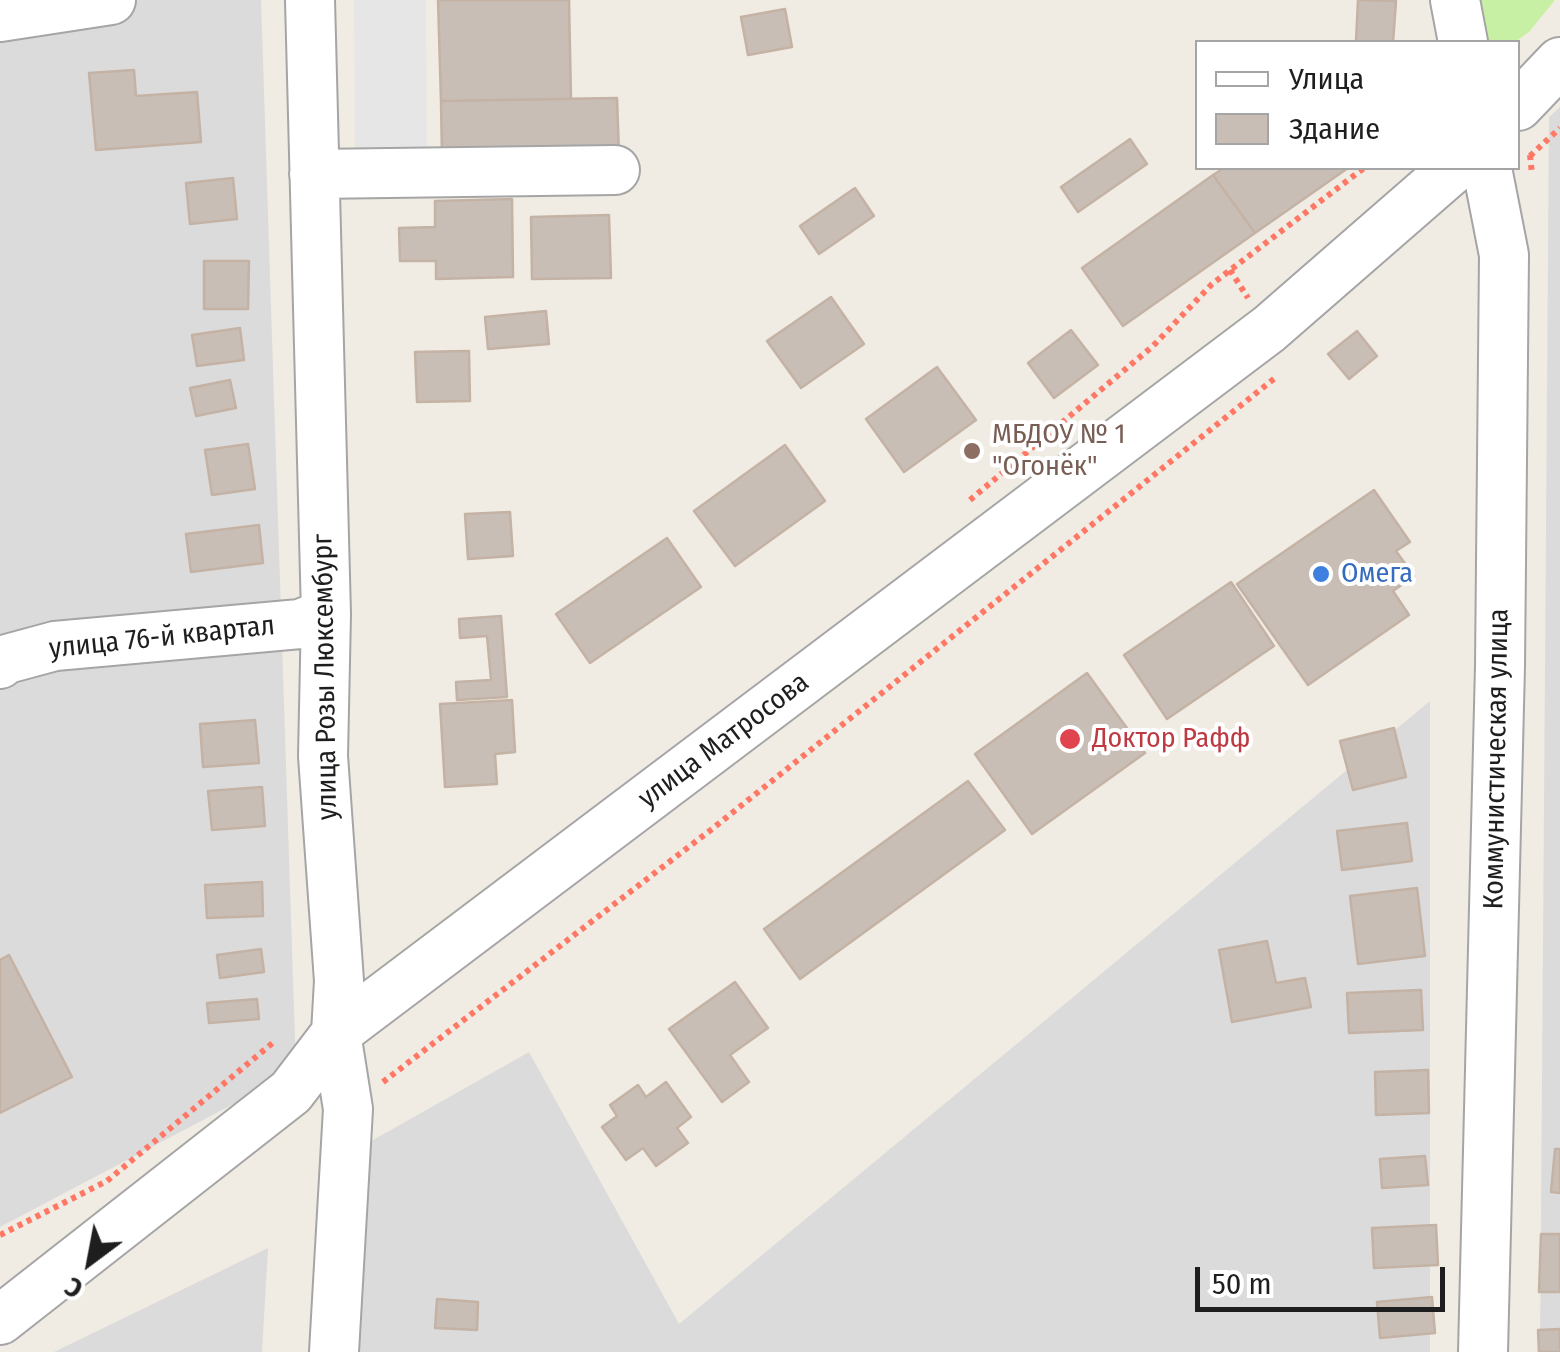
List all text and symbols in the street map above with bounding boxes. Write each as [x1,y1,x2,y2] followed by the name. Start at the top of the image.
[1195,40,1520,170] legend
[1289,61,1364,97] text: Улица
[1289,111,1380,147] text: Здание
[992,418,1125,484] place label: МБДОУ № 1 "Огонёк"
[961,440,983,462] marker: МБДОУ № 1 "Огонёк"
[307,534,345,820] street label: улица Розы Люксембург
[1341,557,1413,591] place label: Омега
[1310,563,1332,585] marker: Омега
[1478,608,1516,910] street label: Коммунистическая улица
[48,609,276,667] street label: улица 76-й квартал
[632,666,816,816] street label: улица Матросова
[1092,722,1250,756] place label: Доктор Рафф
[1057,726,1083,752] marker: Доктор Рафф
[40,1212,140,1312] north arrow
[1200,1247,1450,1309] scale bar
[1212,1266,1272,1302] text: 50 m
[59,1270,89,1306] text: С

